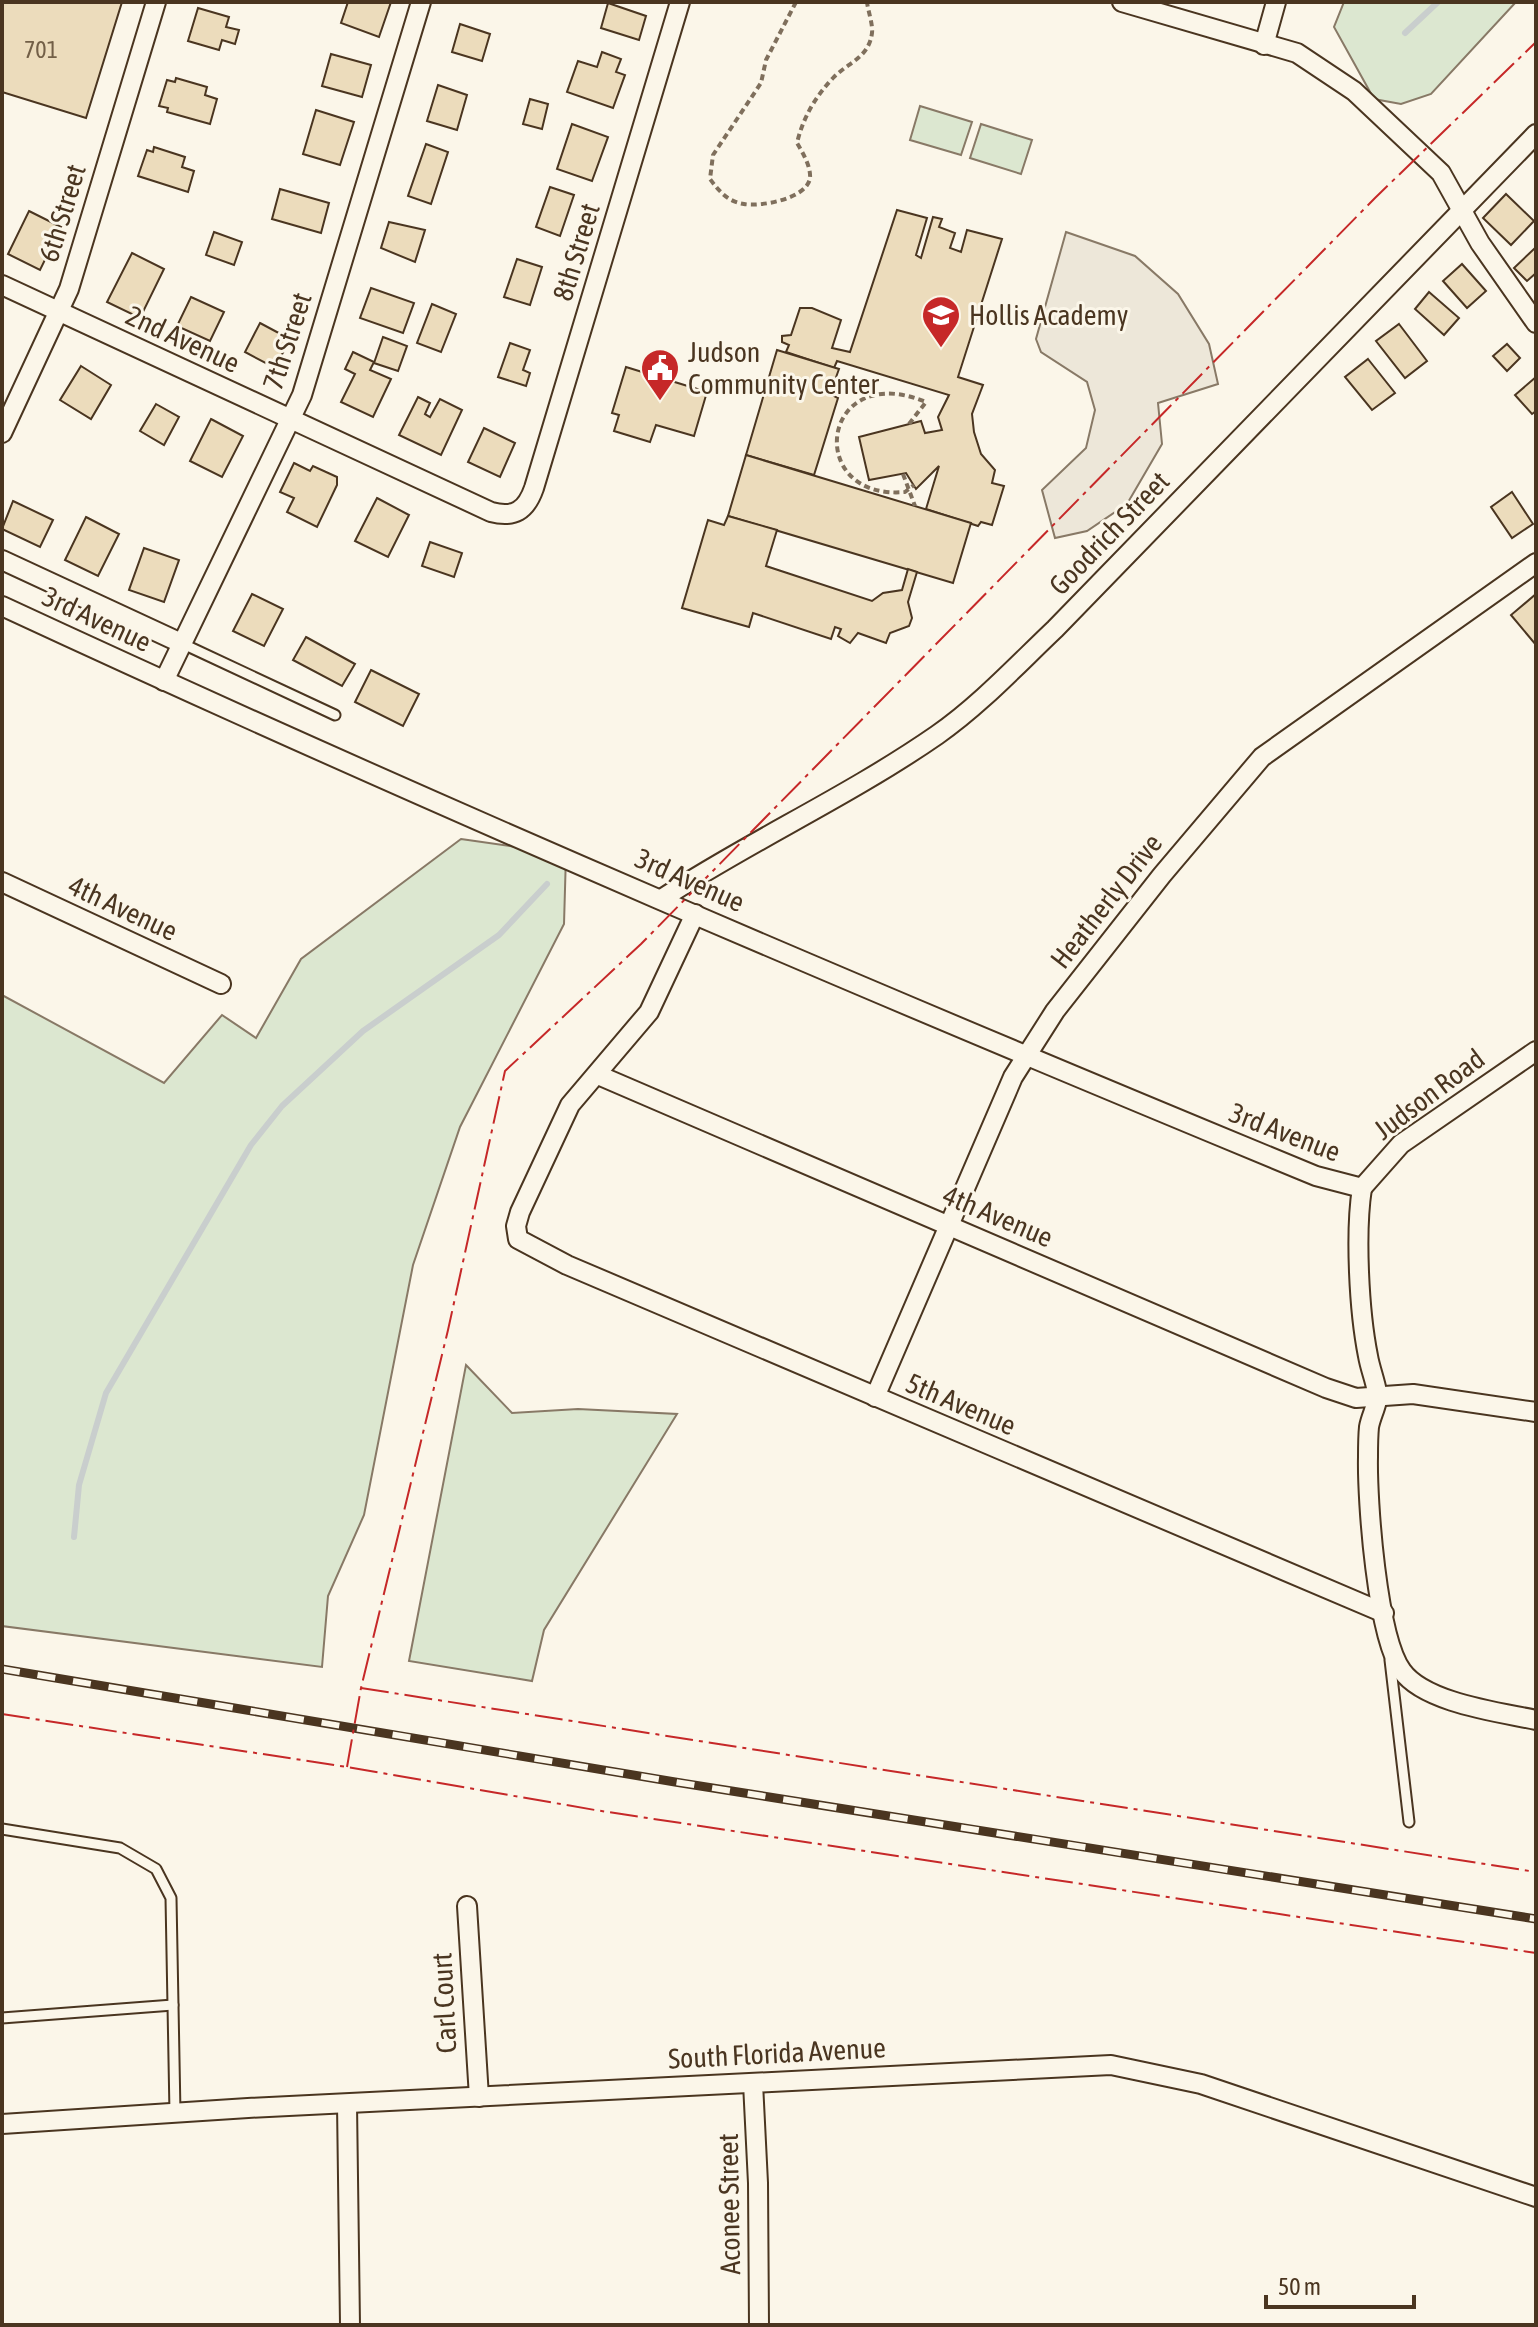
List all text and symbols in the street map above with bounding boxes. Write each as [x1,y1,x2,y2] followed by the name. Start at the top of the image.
[24,36,58,63] house number: 701
[32,160,92,266] street label: 6th Street
[546,199,606,305] street label: 8th Street
[256,288,318,394] street label: 7th Street
[920,294,962,349] school or university icon: Hollis Academy
[121,299,245,379] street label: 2nd Avenue
[969,299,1128,331] place label: Hollis Academy
[688,336,879,400] place label: Judson Community Center
[639,347,681,402] public building icon: Judson Community Center
[1042,465,1176,601] street label: Goodrich Street
[38,580,156,658] street label: 3rd Avenue
[1044,828,1168,974] street label: Heatherly Drive
[630,842,750,918] street label: 3rd Avenue
[64,869,182,947] street label: 4th Avenue
[1368,1042,1490,1146] street label: Judson Road
[1225,1096,1345,1168] street label: 3rd Avenue
[938,1179,1058,1253] street label: 4th Avenue
[901,1367,1021,1441] street label: 5th Avenue
[425,1952,463,2054] street label: Carl Court
[667,2031,887,2075] street label: South Florida Avenue
[712,2133,746,2275] street label: Aconee Street
[1266,2259,1414,2309] scale bar
[1278,2273,1321,2300] text: 50 m

